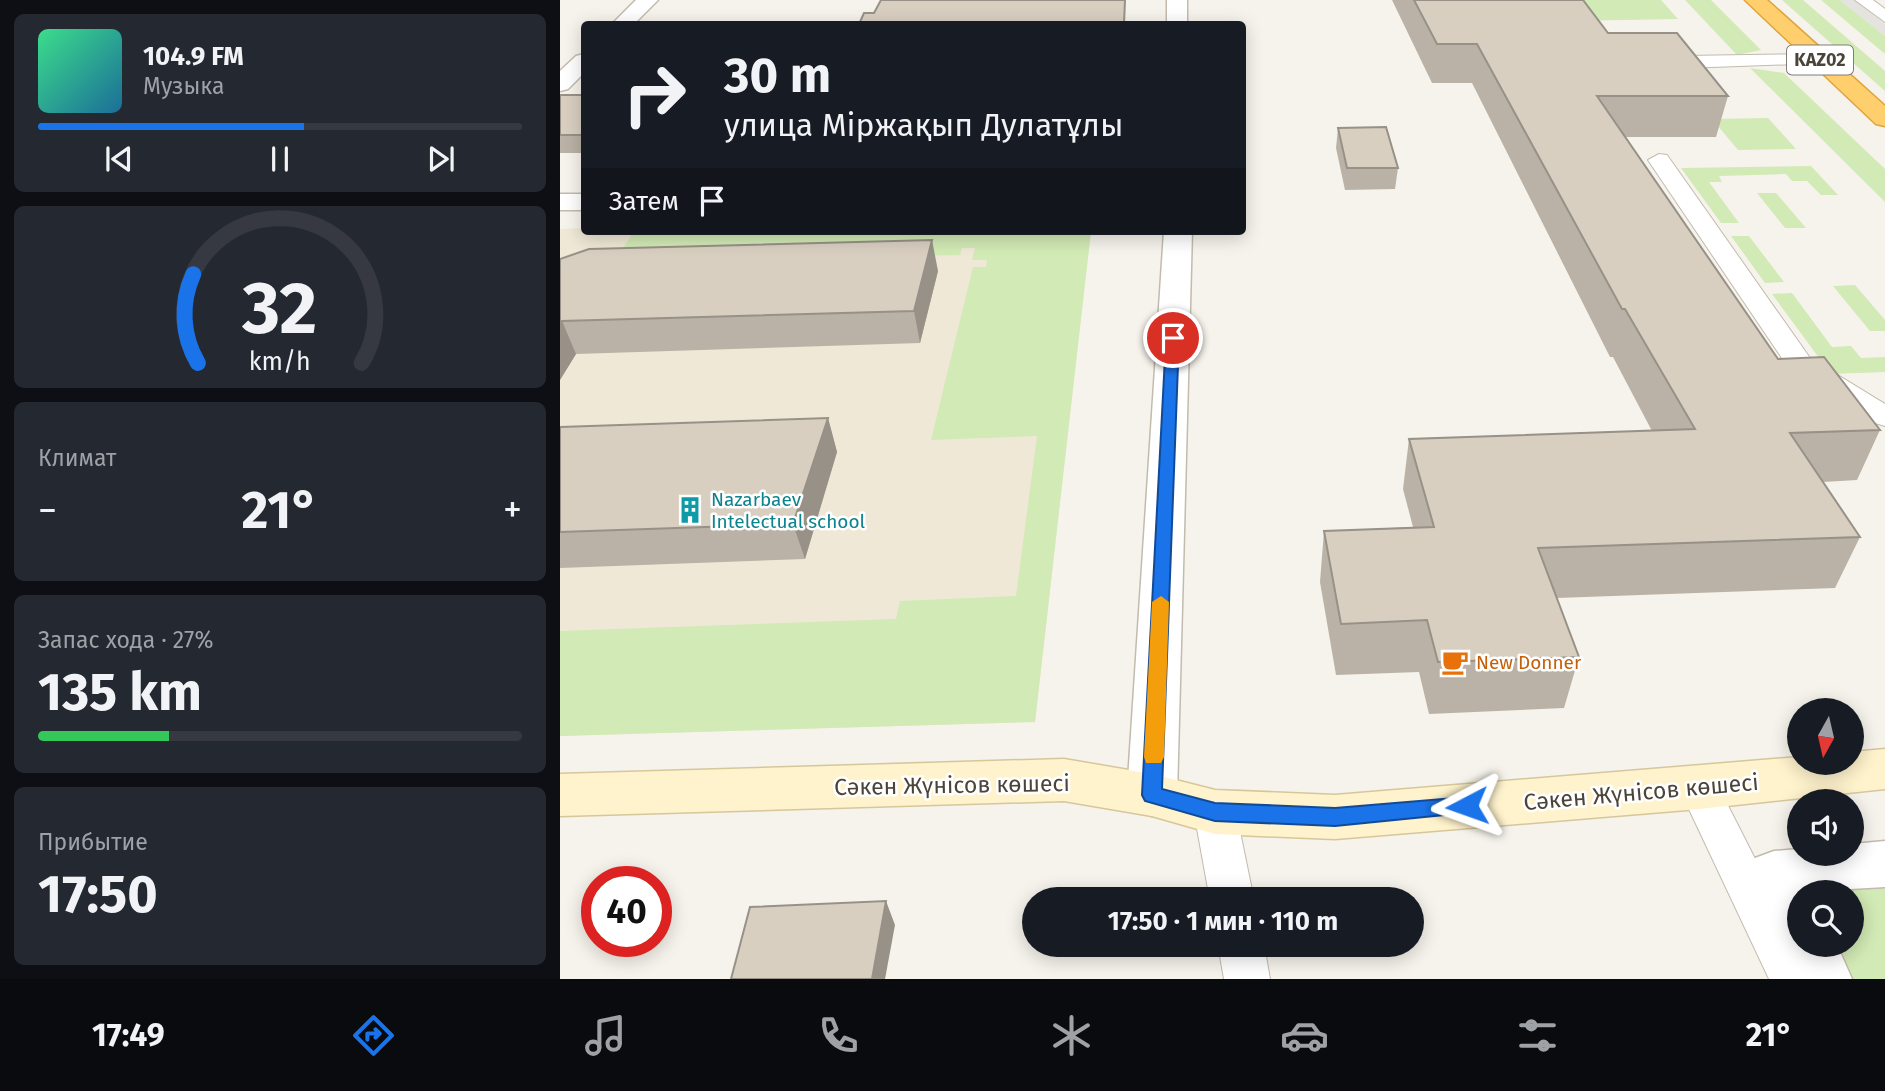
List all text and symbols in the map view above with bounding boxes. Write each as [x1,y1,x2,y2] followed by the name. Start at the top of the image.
[143,41,244,72] text: 104.9 FM
[724,46,831,105] text: 30 m
[1787,46,1853,74] road number: KАZ02
[609,49,700,140] icon: right
[143,72,224,100] text: Музыка
[724,106,1123,144] text: улица Міржақып Дулатұлы
[100,140,138,178] icon: previous
[261,140,299,178] icon: pause
[422,140,460,178] icon: next
[693,182,731,220] icon: arrive
[609,186,679,217] text: Затем
[242,266,317,353] text: 32
[1143,308,1203,368] pin
[1154,319,1192,357] icon: arrive
[249,347,311,377] text: km/h
[38,444,116,472] text: Климат
[242,479,319,542] text: 21°
[38,487,57,533] text: −
[503,487,522,533] text: +
[711,488,866,533] place label: Nazarbaev Intelectual school
[675,495,705,525] building icon: Nazarbaev Intelectual school
[38,626,213,654] text: Запас хода · 27%
[1440,647,1470,677] cafe icon: New Donner
[1476,651,1582,674] place label: New Donner
[38,661,202,724] text: 135 km
[1787,698,1864,775] north arrow
[1787,698,1864,957] map controls
[1522,768,1760,816] street label: Сәкен Жүнісов көшесі
[834,769,1070,801] street label: Сәкен Жүнісов көшесі
[1430,769,1504,843] position arrow
[1787,789,1864,866] button: sound
[38,828,148,856] text: Прибытие
[38,863,158,926] text: 17:50
[581,866,672,957] speed limit sign: 40
[1787,880,1864,957] button: search
[1108,906,1338,937] text: 17:50 · 1 мин · 110 m
[349,1011,398,1060] icon: directions
[581,1011,630,1060] icon: music
[814,1011,863,1060] icon: phone
[1047,1011,1096,1060] icon: climate
[1280,1011,1329,1060] icon: car
[1513,1011,1562,1060] icon: filters
[92,1016,165,1054] text: 17:49
[1746,1016,1793,1054] text: 21°

